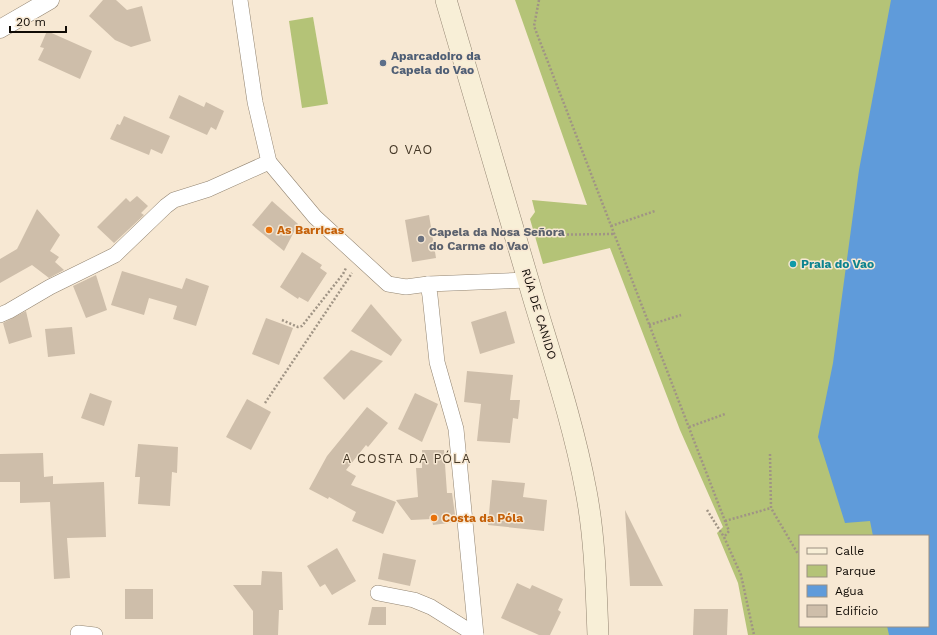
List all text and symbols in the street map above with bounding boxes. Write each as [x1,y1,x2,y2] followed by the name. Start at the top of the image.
[10,8,66,34] scale bar
[16,15,46,29] text: 20 m
[391,49,481,77] place label: Aparcadoiro da Capela do Vao
[378,58,388,68] marker: Aparcadoiro da Capela do Vao
[389,142,433,157] district label: O VAO
[277,223,345,237] place label: As Barricas
[264,225,274,235] marker: As Barricas
[429,225,565,253] place label: Capela da Nosa Señora do Carme do Vao
[416,234,426,244] marker: Capela da Nosa Señora do Carme do Vao
[801,257,874,271] place label: Praia do Vao
[788,259,798,269] marker: Praia do Vao
[519,267,559,361] street label: RÚA DE CANIDO
[343,450,471,466] district label: A COSTA DA PÓLA
[442,511,523,525] place label: Costa da Póla
[429,513,439,523] marker: Costa da Póla
[799,535,929,627] legend
[835,544,864,558] text: Calle
[835,564,876,578] text: Parque
[835,584,864,598] text: Agua
[835,604,878,618] text: Edificio

